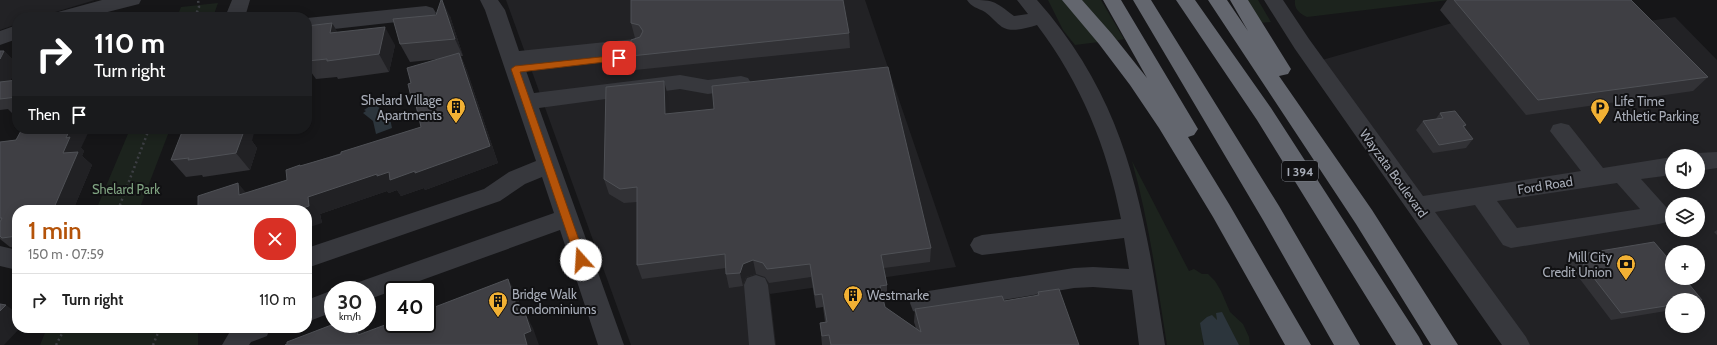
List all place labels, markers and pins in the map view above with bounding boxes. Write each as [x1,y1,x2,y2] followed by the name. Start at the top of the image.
[602,41,636,75] pin
[361,92,443,123] place label: Shelard Village Apartments
[1614,93,1699,124] place label: Life Time Athletic Parking
[445,96,467,124] building icon: Shelard Village Apartments
[1589,97,1611,125] parking icon: Life Time Athletic Parking
[1543,249,1612,280] place label: Mill City Credit Union
[1615,253,1637,281] bank icon: Mill City Credit Union
[842,284,864,312] building icon: Westmarke
[512,286,597,317] place label: Bridge Walk Condominiums
[867,287,929,303] place label: Westmarke
[487,290,509,318] building icon: Bridge Walk Condominiums

